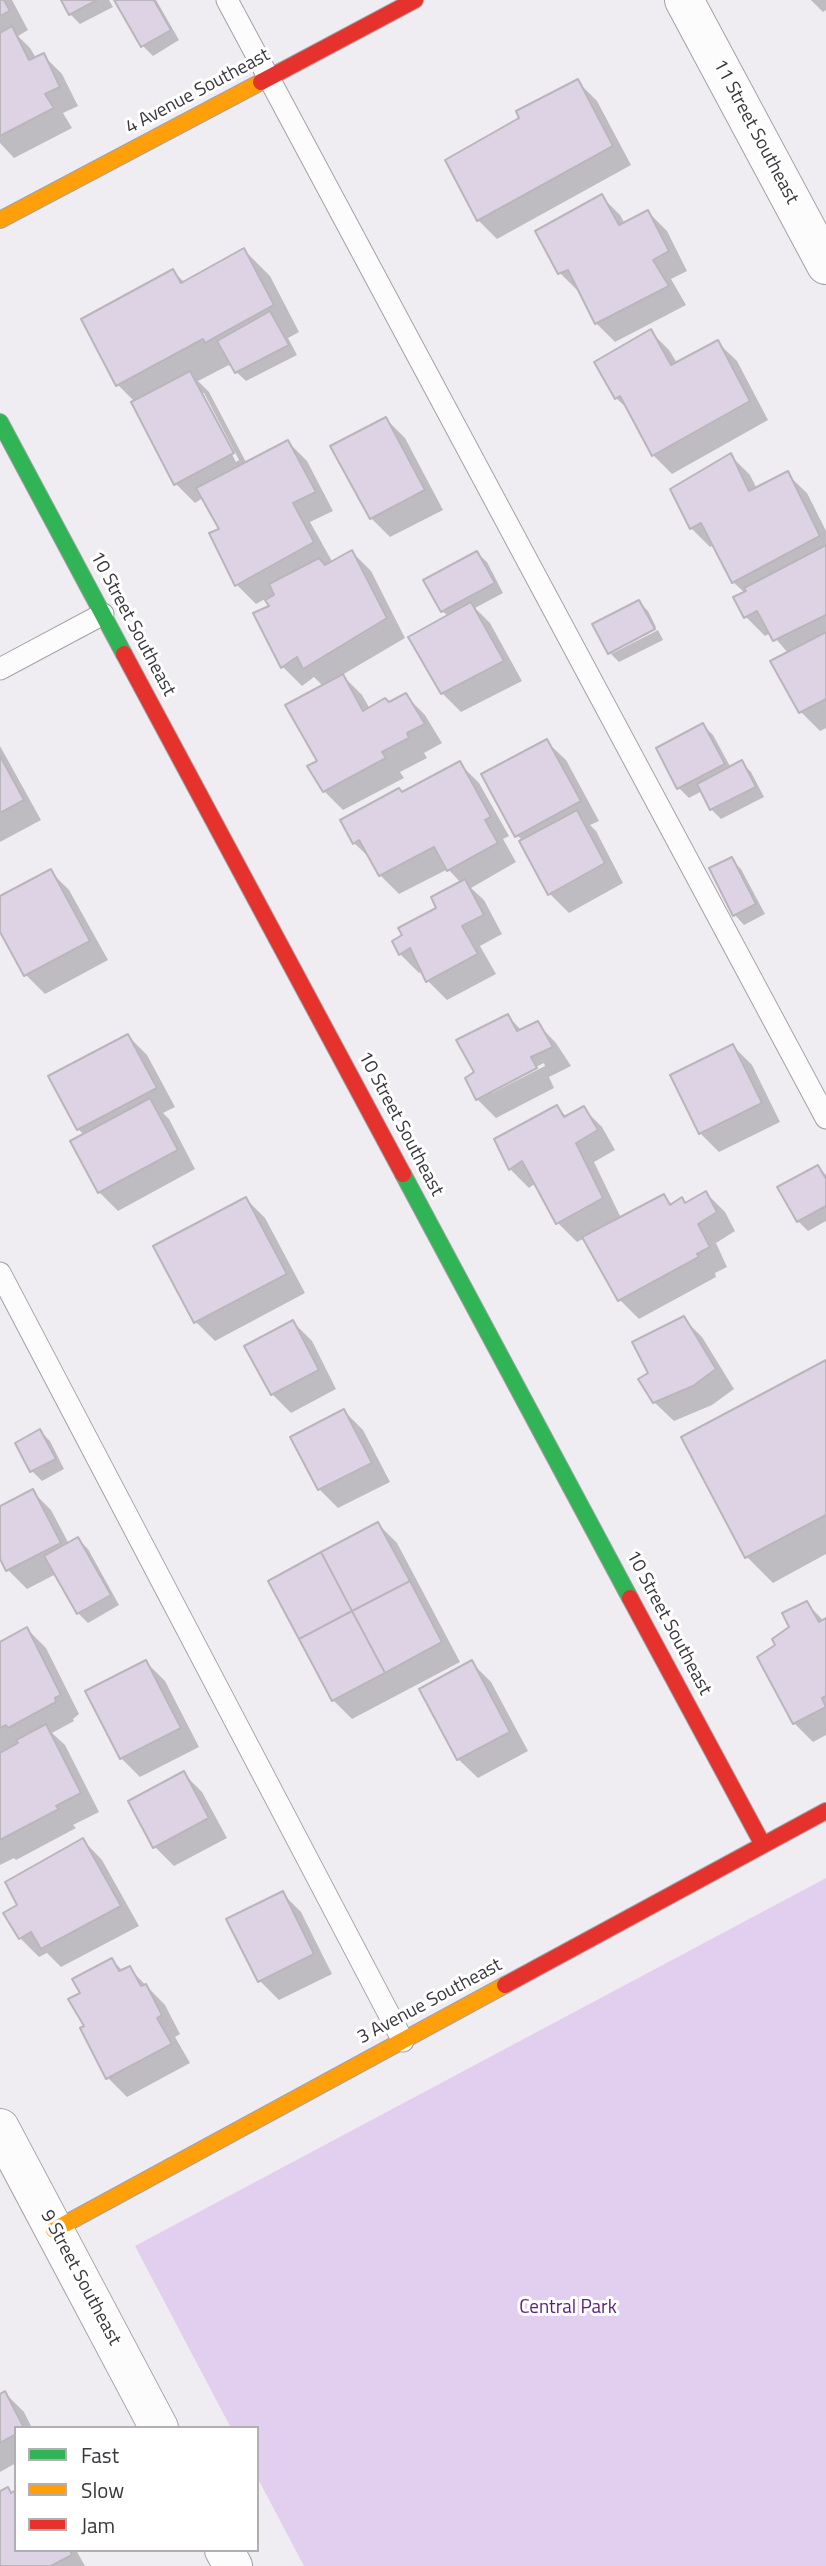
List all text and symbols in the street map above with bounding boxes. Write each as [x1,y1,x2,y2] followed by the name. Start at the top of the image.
[122,44,274,140] street label: 4 Avenue Southeast
[707,56,803,208] street label: 11 Street Southeast
[84,548,180,700] street label: 10 Street Southeast
[352,1048,448,1200] street label: 10 Street Southeast
[620,1547,716,1699] street label: 10 Street Southeast
[354,1954,506,2050] street label: 3 Avenue Southeast
[35,2206,125,2350] street label: 9 Street Southeast
[519,2297,617,2319] park label: Central Park
[14,2426,259,2552] legend
[81,2439,119,2471] text: Fast
[81,2474,124,2506] text: Slow
[81,2509,115,2541] text: Jam

